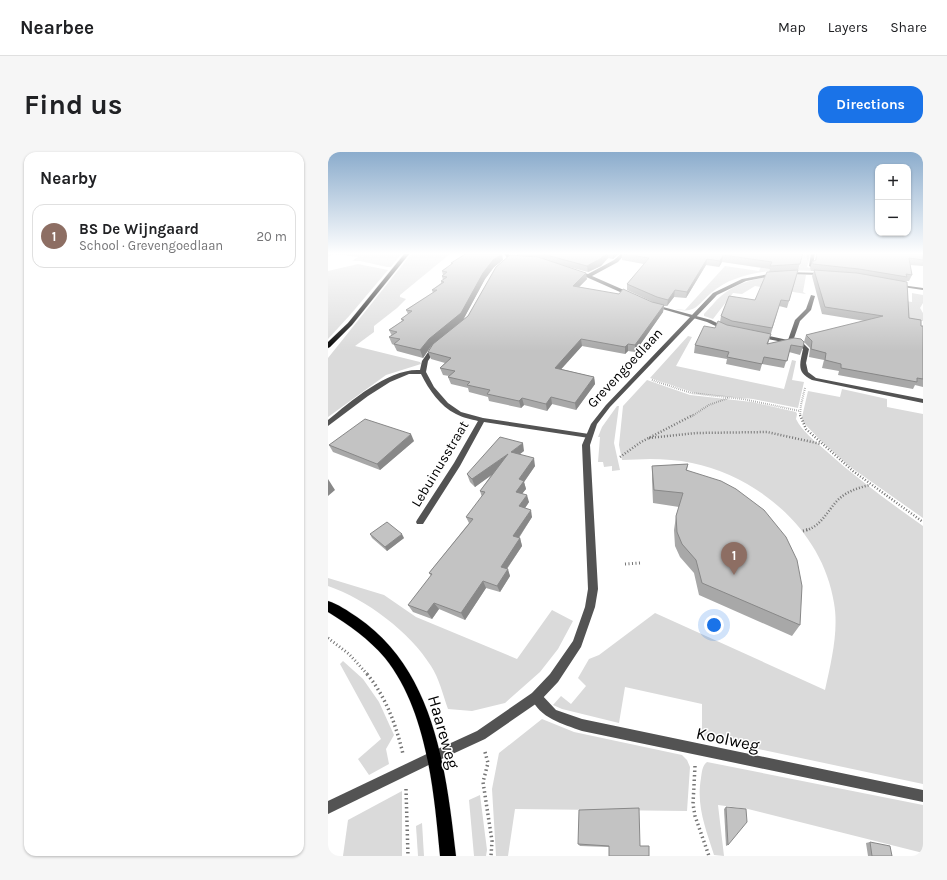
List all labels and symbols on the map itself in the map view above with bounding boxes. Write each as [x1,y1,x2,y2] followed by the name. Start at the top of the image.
[584,325,666,411] street label: Grevengoedlaan
[408,418,472,510] street label: Lebuinusstraat
[721,542,747,575] pin: 1
[704,615,724,635] your location
[424,693,464,771] street label: Haareweg
[694,723,762,756] street label: Koolweg

